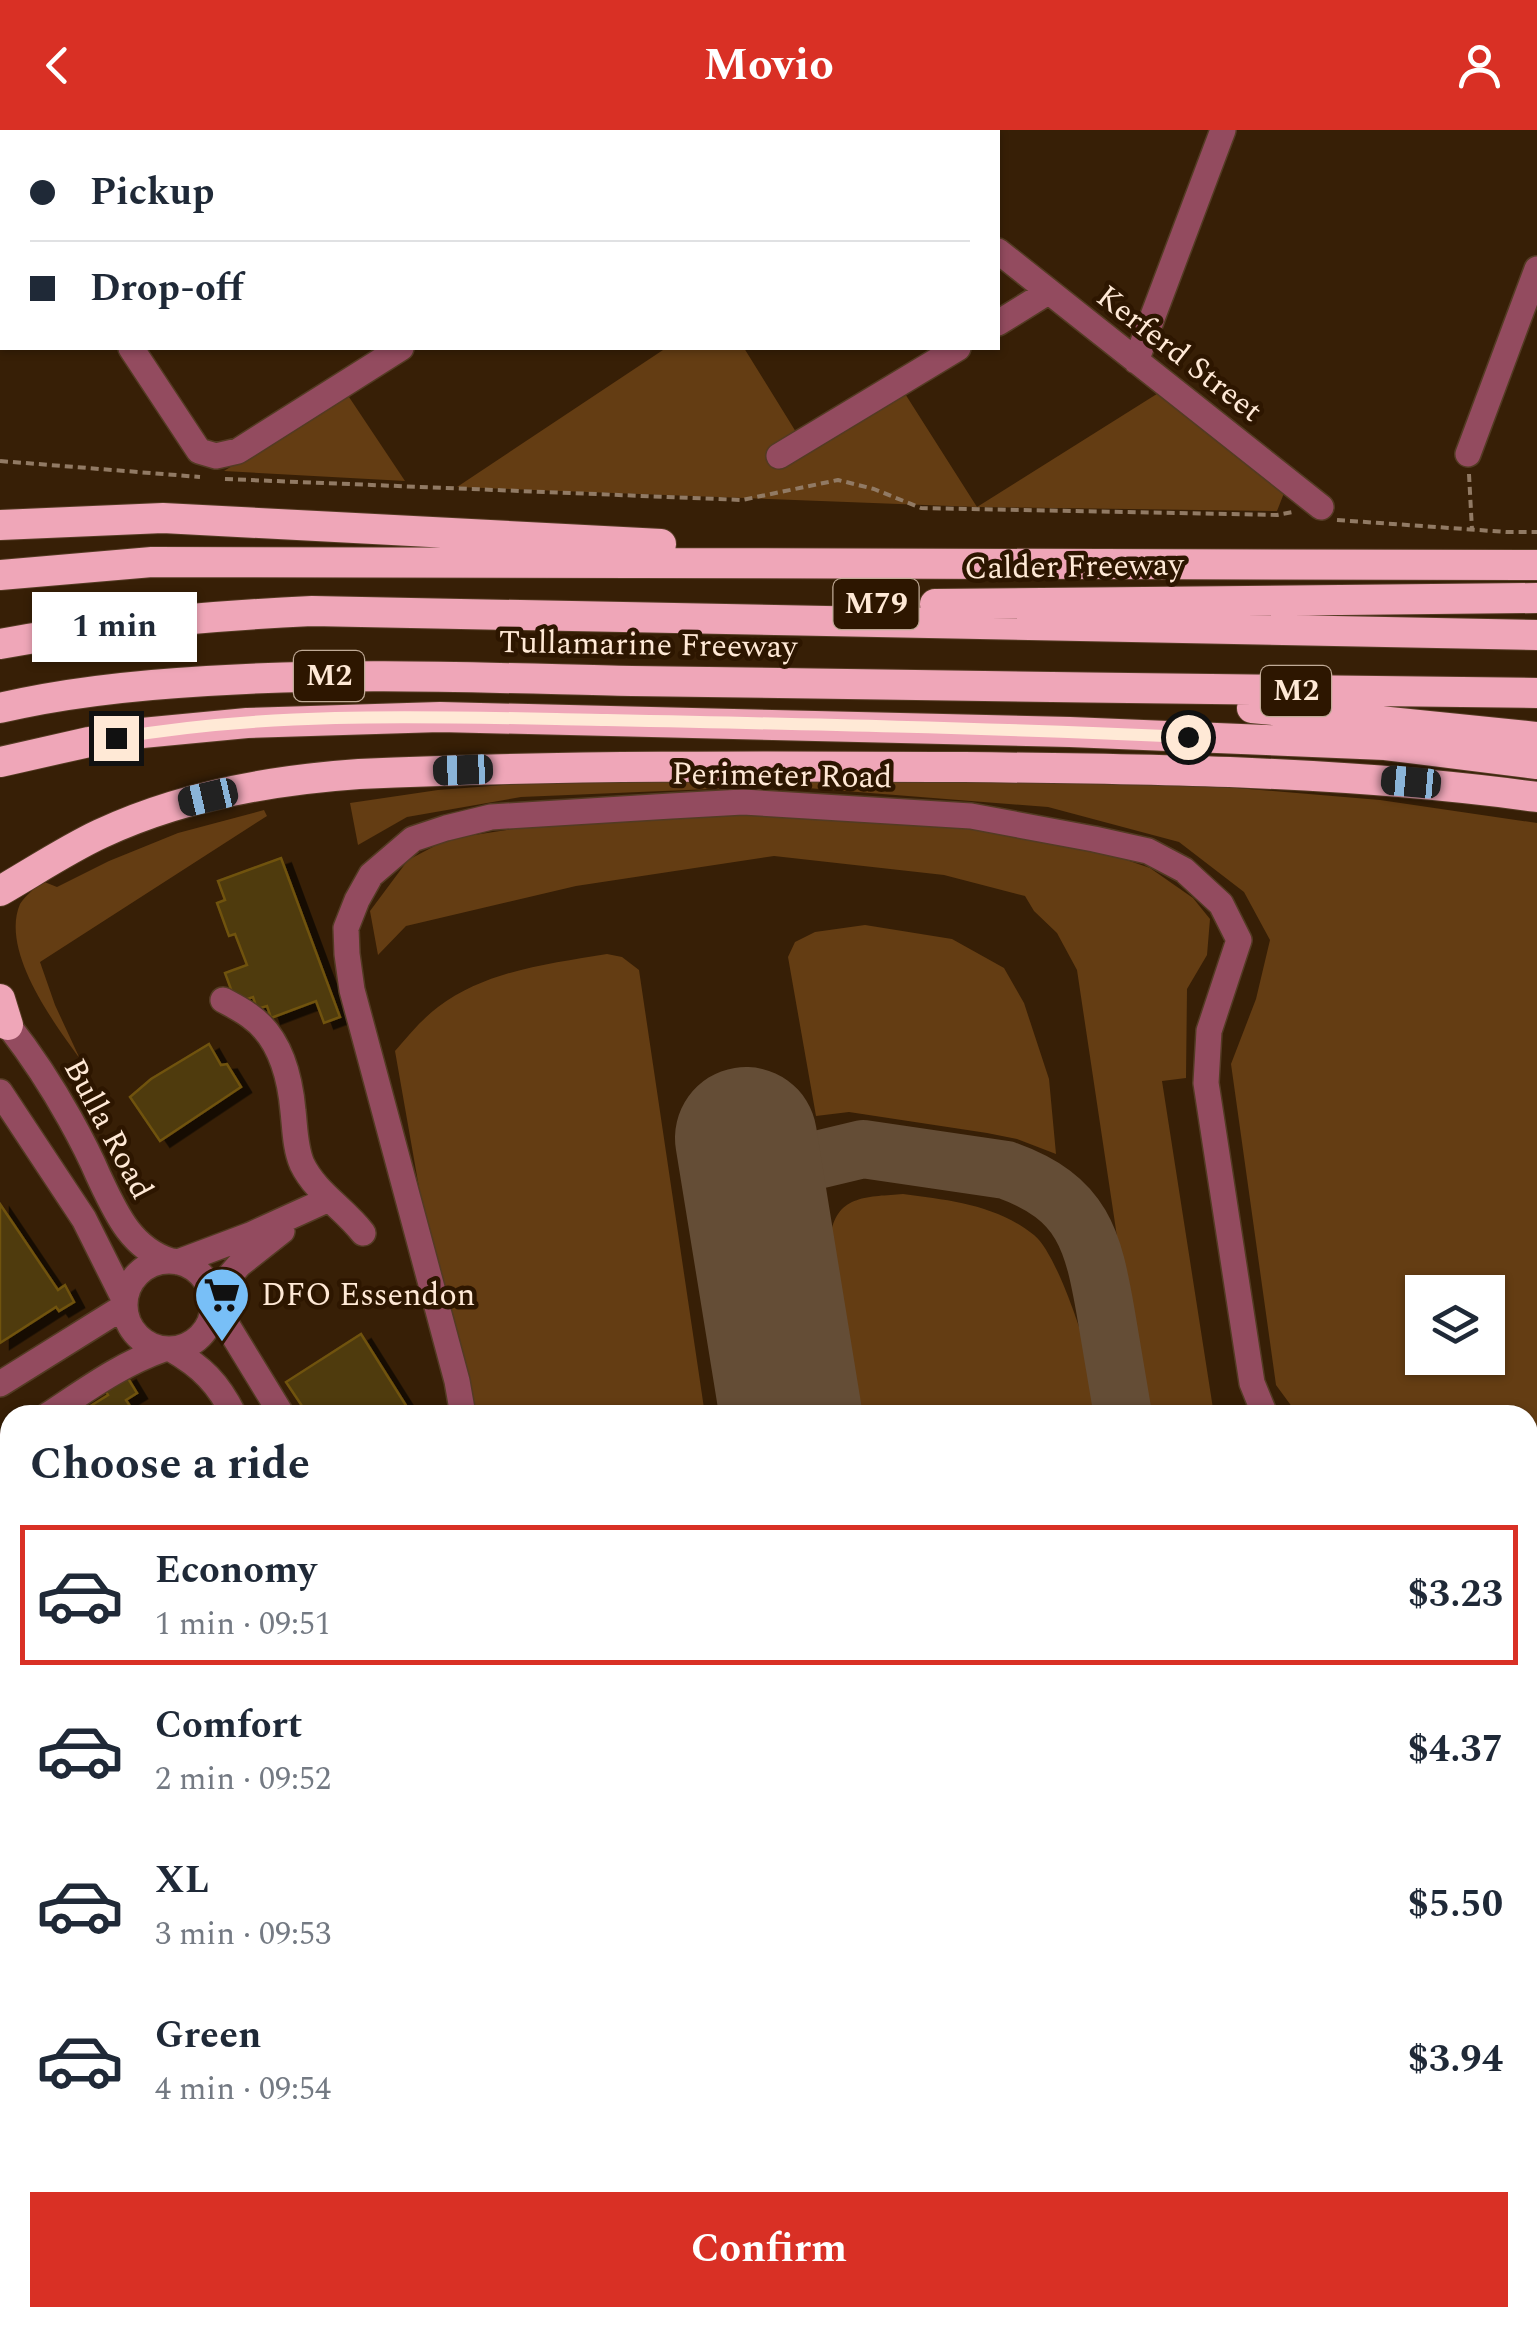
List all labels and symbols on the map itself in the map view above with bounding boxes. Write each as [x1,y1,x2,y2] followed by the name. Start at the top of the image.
[1085,273,1273,435] street label: Kerferd Street
[964,541,1186,593] street label: Calder Freeway
[834,579,918,629] road number: M79
[34,593,198,663] callout: 1 min
[498,618,799,672] street label: Tullamarine Freeway
[294,651,364,701] road number: M2
[1261,666,1331,716] road number: M2
[1166,715,1211,760] route start
[94,716,139,761] route end
[671,750,893,802] street label: Perimeter Road
[432,754,494,786] car
[1380,764,1442,800] car
[175,776,241,818] car
[50,1050,166,1208] street label: Bulla Road
[192,1265,252,1344] supermarket icon: DFO Essendon
[261,1271,475,1320] place label: DFO Essendon

